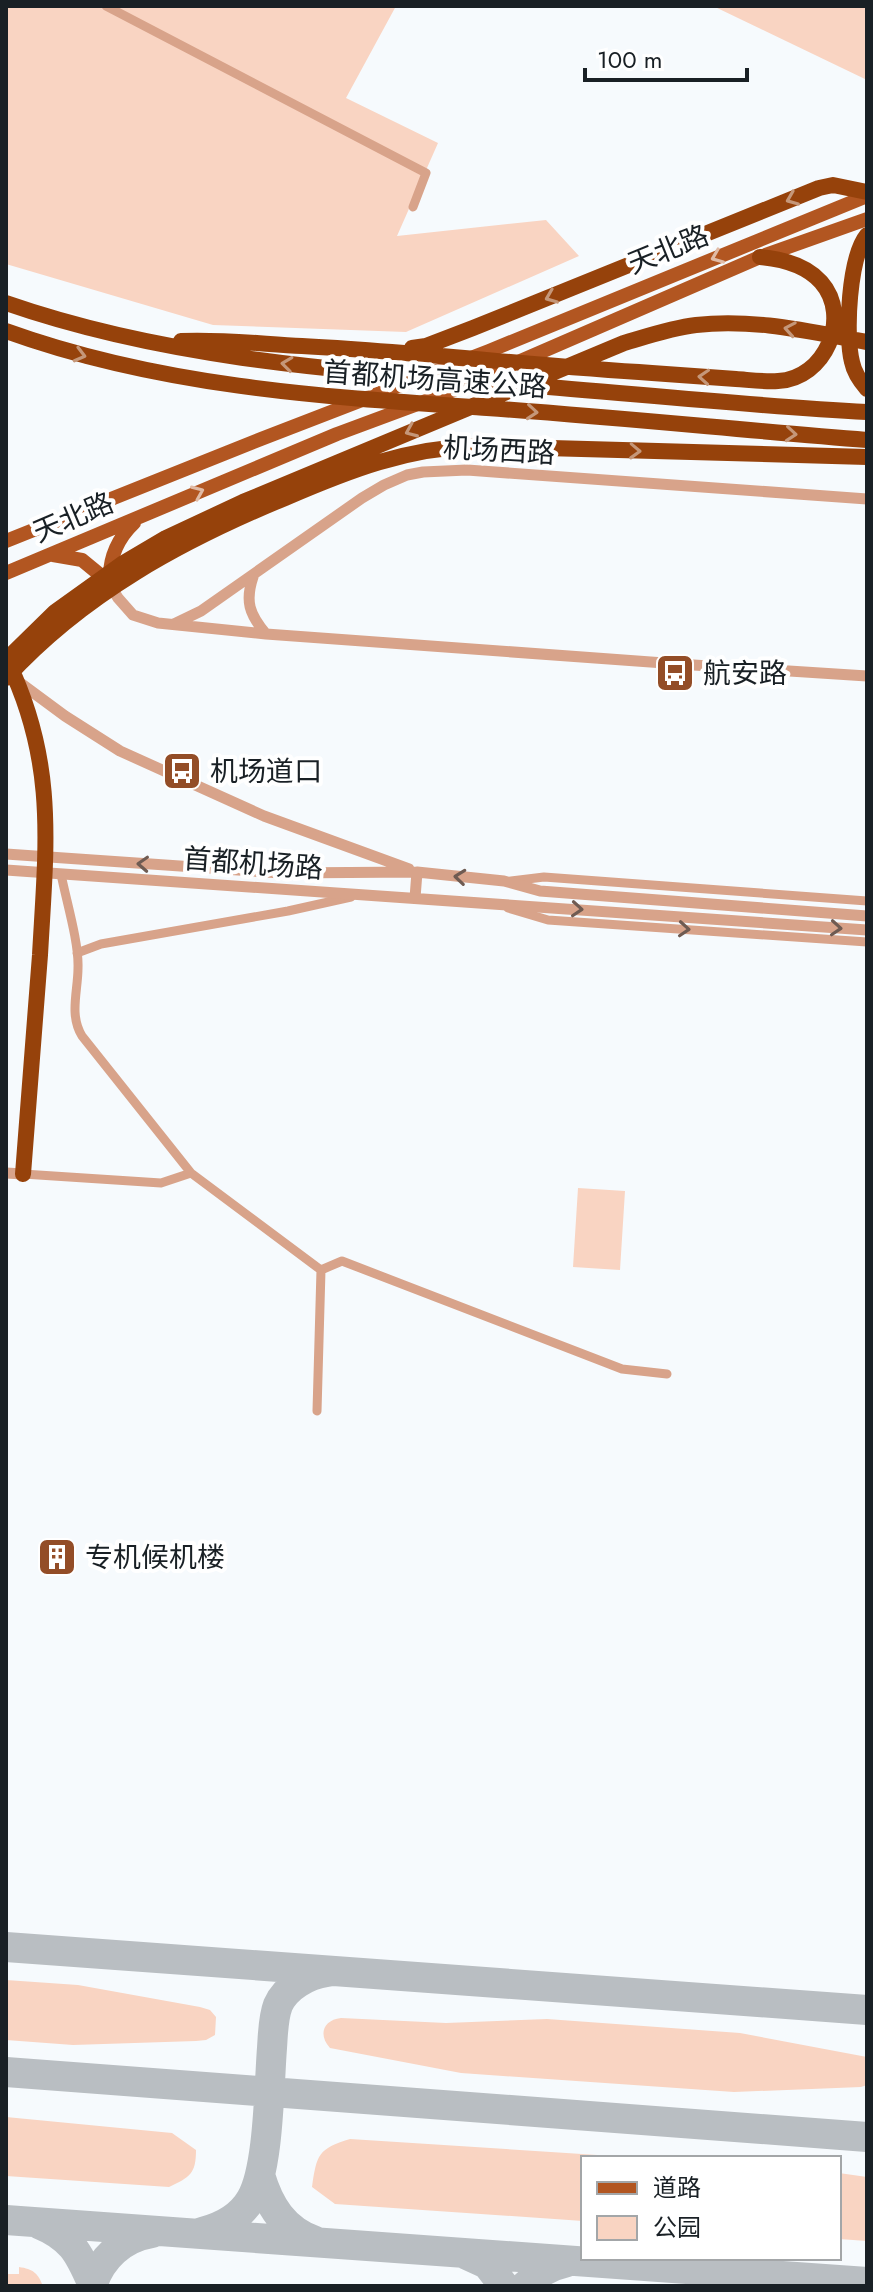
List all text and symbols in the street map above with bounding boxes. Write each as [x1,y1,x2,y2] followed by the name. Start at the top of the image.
[585,32,747,82] scale bar
[597,42,663,77] text: 100 m
[786,189,800,205] one-way arrow
[622,215,715,284] street label: 天北路
[711,248,725,264] one-way arrow
[545,287,559,303] one-way arrow
[783,321,797,338] one-way arrow
[73,346,87,362] one-way arrow
[322,351,548,408] street label: 首都机场高速公路
[280,356,294,373] one-way arrow
[697,369,710,386] one-way arrow
[526,403,539,420] one-way arrow
[404,422,419,438] one-way arrow
[785,425,798,442] one-way arrow
[442,427,556,474] street label: 机场西路
[629,442,642,459] one-way arrow
[27,482,120,553] street label: 天北路
[190,486,204,502] one-way arrow
[654,652,696,694] bus stop icon: 航安路
[703,653,787,694] place label: 航安路
[161,750,203,792] bus stop icon: 机场道口
[210,751,322,792] place label: 机场道口
[182,838,324,889] street label: 首都机场路
[136,856,149,873] one-way arrow
[454,868,467,885] one-way arrow
[571,900,584,917] one-way arrow
[830,919,843,936] one-way arrow
[678,920,691,937] one-way arrow
[36,1536,78,1578] building icon: 专机候机楼
[85,1537,225,1578] place label: 专机候机楼
[581,2156,841,2260] legend
[653,2170,701,2205] text: 道路
[653,2210,701,2245] text: 公园

